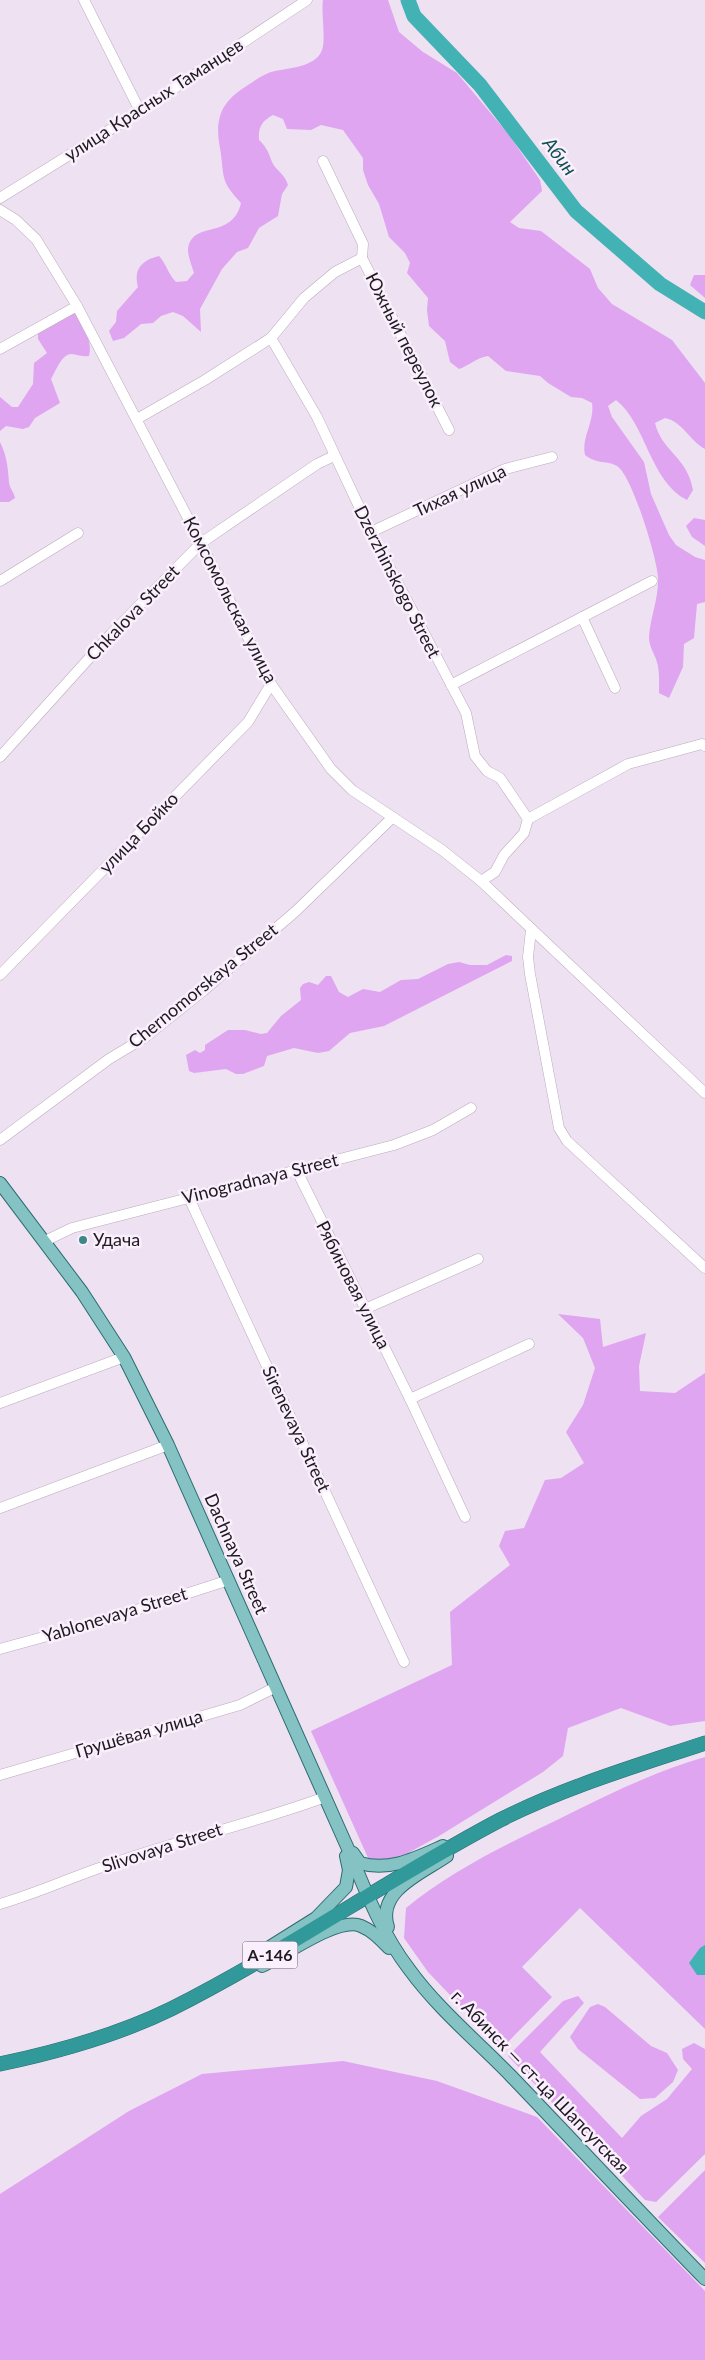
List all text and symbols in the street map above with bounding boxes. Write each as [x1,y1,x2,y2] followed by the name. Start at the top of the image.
[60,33,247,165] street label: улица Красных Таманцев
[538,131,582,179] water label: Абин
[361,269,449,411] street label: Южный переулок
[410,459,509,521] street label: Тихая улица
[350,502,446,662] street label: Dzerzhinskogo Street
[179,512,283,687] street label: Комсомольская улица
[81,560,184,665] street label: Chkalova Street
[94,787,183,878] street label: улица Бойко
[123,918,282,1052] street label: Chernomorskaya Street
[179,1148,341,1208] street label: Vinogradnaya Street
[312,1217,396,1352] street label: Рябиновая улица
[93,1228,140,1250] place label: Удача
[77,1234,89,1246] marker: Удача
[258,1362,336,1496] street label: Sirenevaya Street
[200,1490,274,1618] street label: Dachnaya Street
[40,1581,190,1646] street label: Yablonevaya Street
[72,1704,205,1762] street label: Грушёвая улица
[99,1817,225,1877] street label: Slivovaya Street
[242,1942,298,1968] road number: А-146
[447,1985,634,2178] street label: г. Абинск — ст-ца Шапсугская

